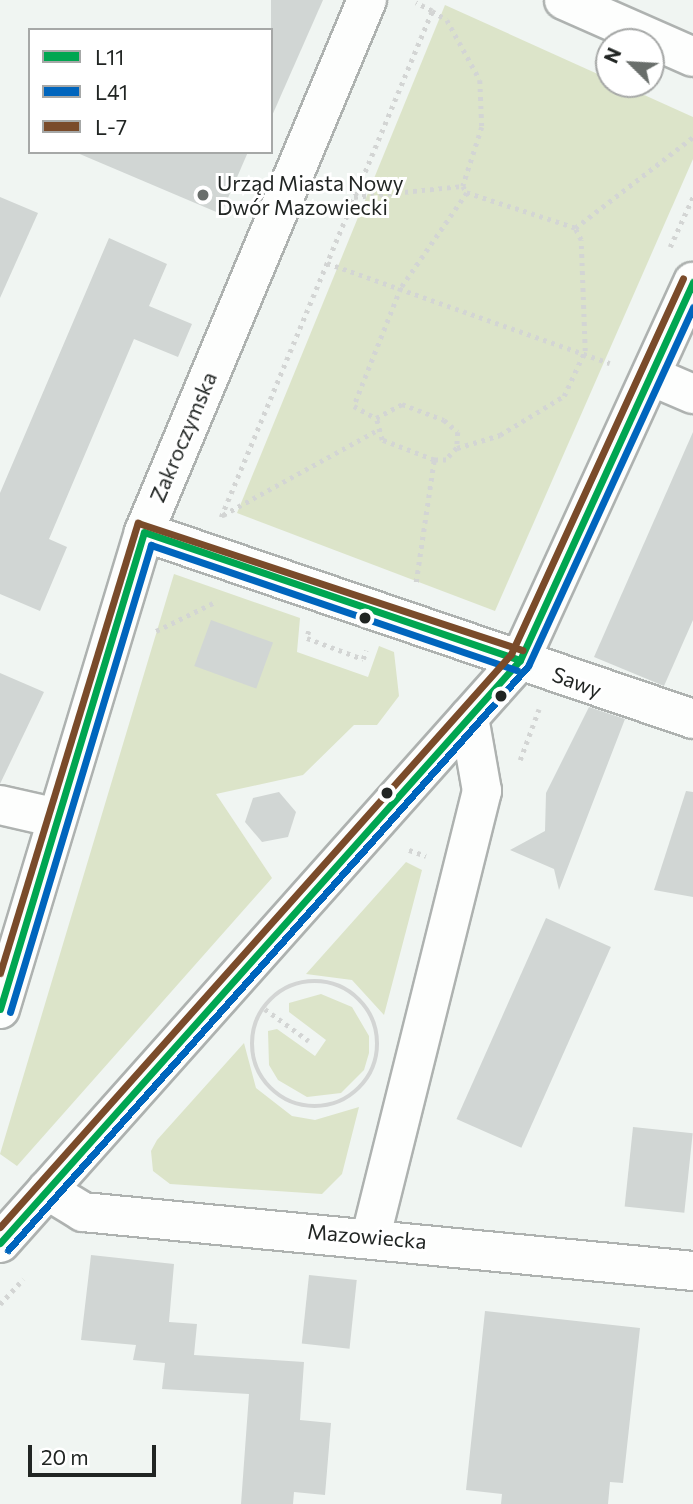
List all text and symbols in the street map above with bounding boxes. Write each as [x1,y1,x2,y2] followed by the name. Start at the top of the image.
[28,28,273,154] legend
[595,28,665,98] north arrow
[95,44,124,69] text: L11
[599,44,626,66] text: N
[95,79,128,104] text: L41
[95,114,127,139] text: L-7
[217,170,404,220] place label: Urząd Miasta Nowy Dwór Mazowiecki
[195,187,211,203] marker: Urząd Miasta Nowy Dwór Mazowiecki
[144,368,222,506] street label: Zakroczymska
[358,611,372,625] unlabelled marker
[549,661,605,703] street label: Sawy
[494,689,508,703] unlabelled marker
[380,786,394,800] unlabelled marker
[306,1218,428,1254] street label: Mazowiecka
[32,1430,159,1474] scale bar
[41,1444,89,1469] text: 20 m

